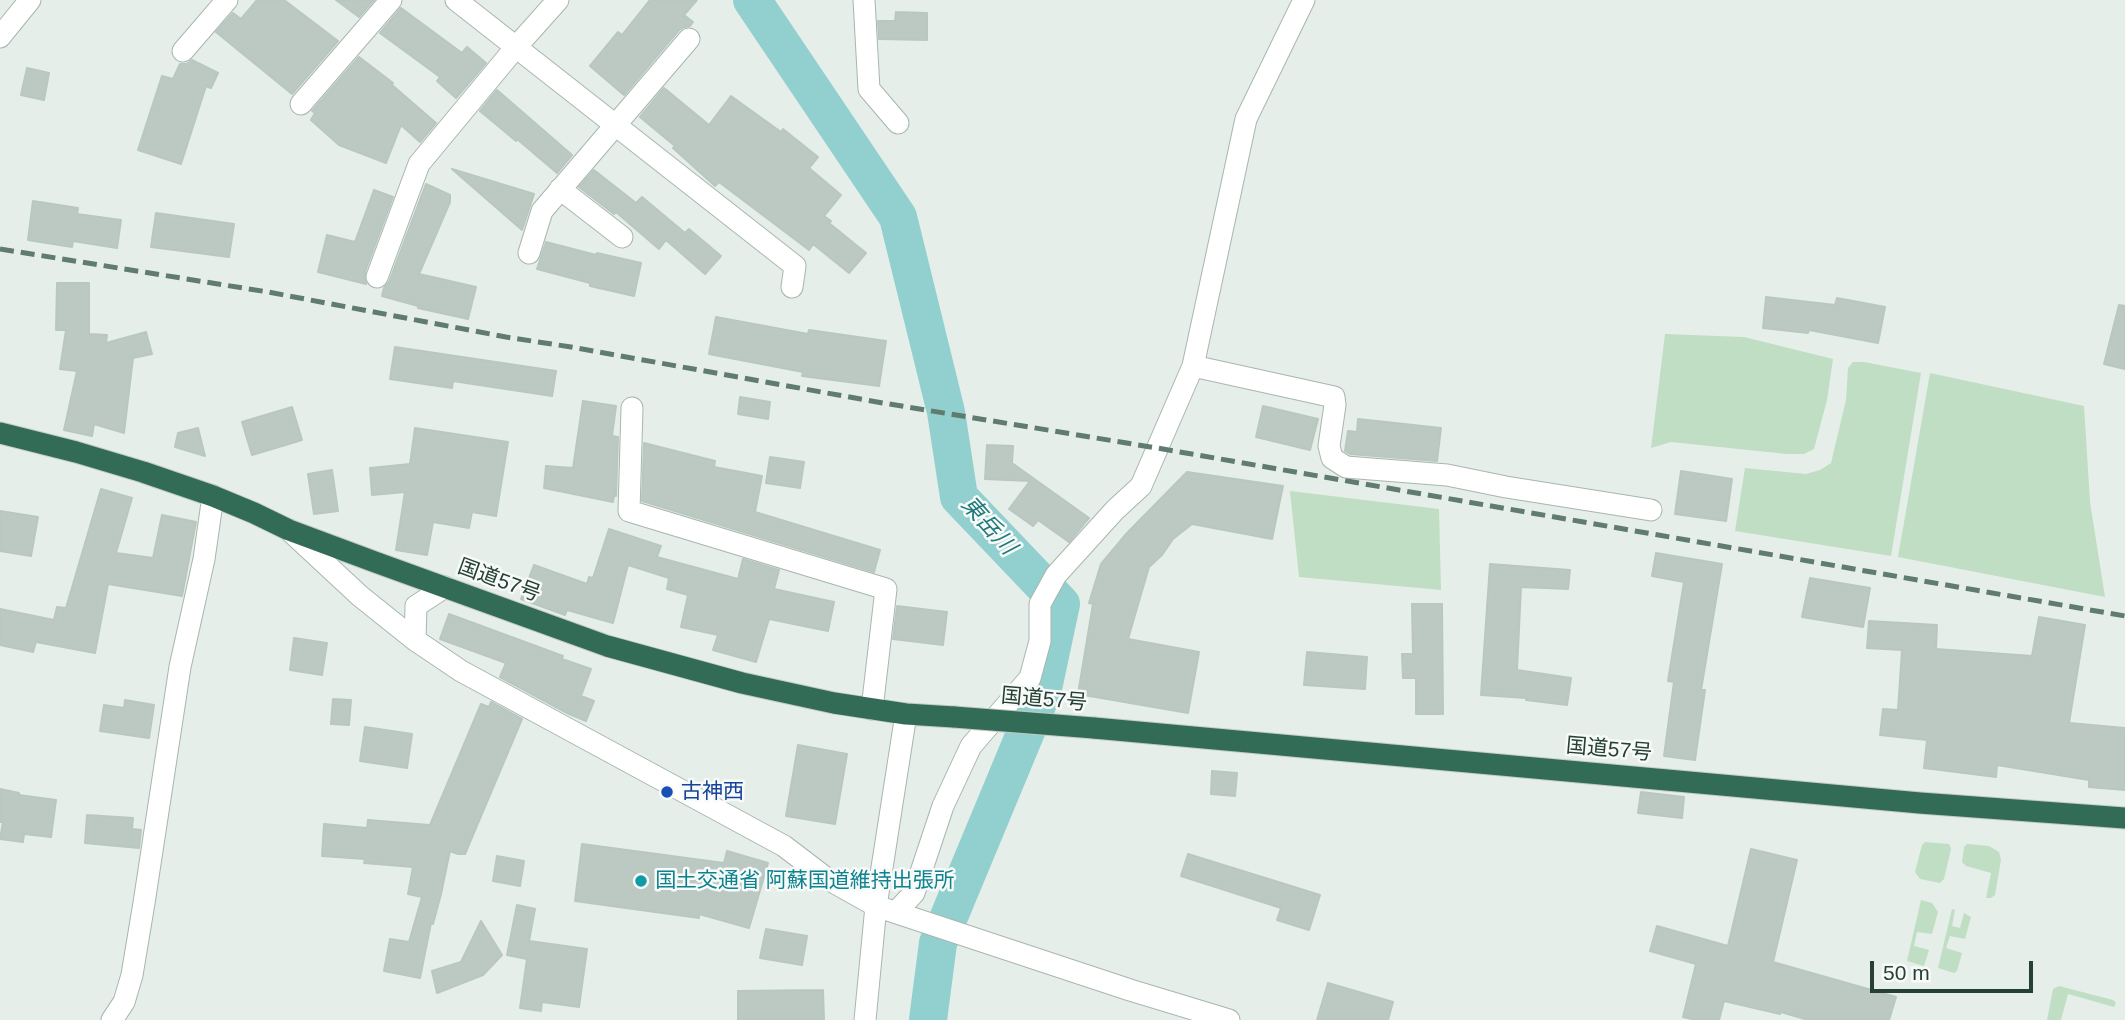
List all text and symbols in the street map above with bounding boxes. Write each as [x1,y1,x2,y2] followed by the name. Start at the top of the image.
[955,491,1021,561] water label: 東岳川
[454,554,544,608] street label: 国道57号
[1000,684,1088,716] street label: 国道57号
[1565,734,1653,766] street label: 国道57号
[681,779,744,805] place label: 古神西
[659,784,675,800] marker: 古神西
[655,868,955,894] place label: 国土交通省 阿蘇国道維持出張所
[633,873,649,889] marker: 国土交通省 阿蘇国道維持出張所
[1873,946,2036,990] scale bar
[1883,961,1930,984] text: 50 m

